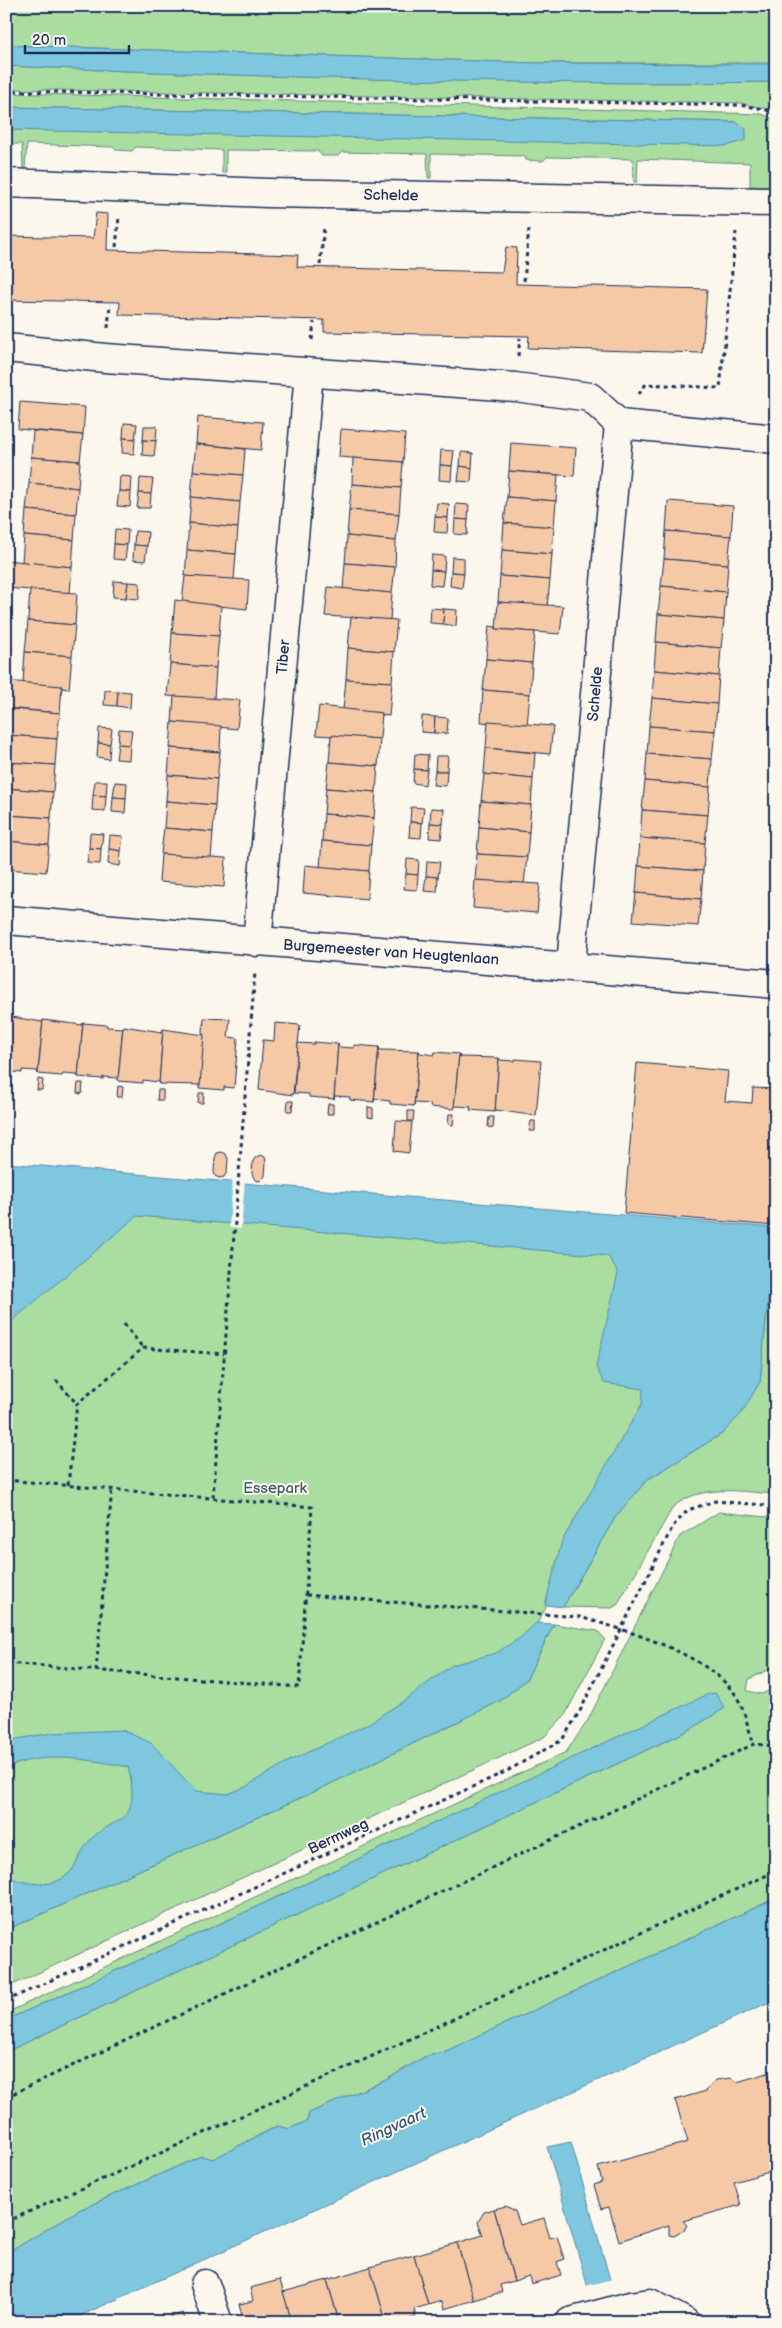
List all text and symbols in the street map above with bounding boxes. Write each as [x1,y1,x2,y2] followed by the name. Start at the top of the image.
[25,22,129,54] scale bar
[32,31,66,50] text: 20 m
[363,186,419,205] street label: Schelde
[273,638,295,675] street label: Tiber
[584,666,607,722] street label: Schelde
[282,935,500,970] street label: Burgemeester van Heugtenlaan
[243,1479,307,1498] park label: Essepark
[305,1814,371,1859] street label: Bermweg
[358,2104,430,2151] water label: Ringvaart

